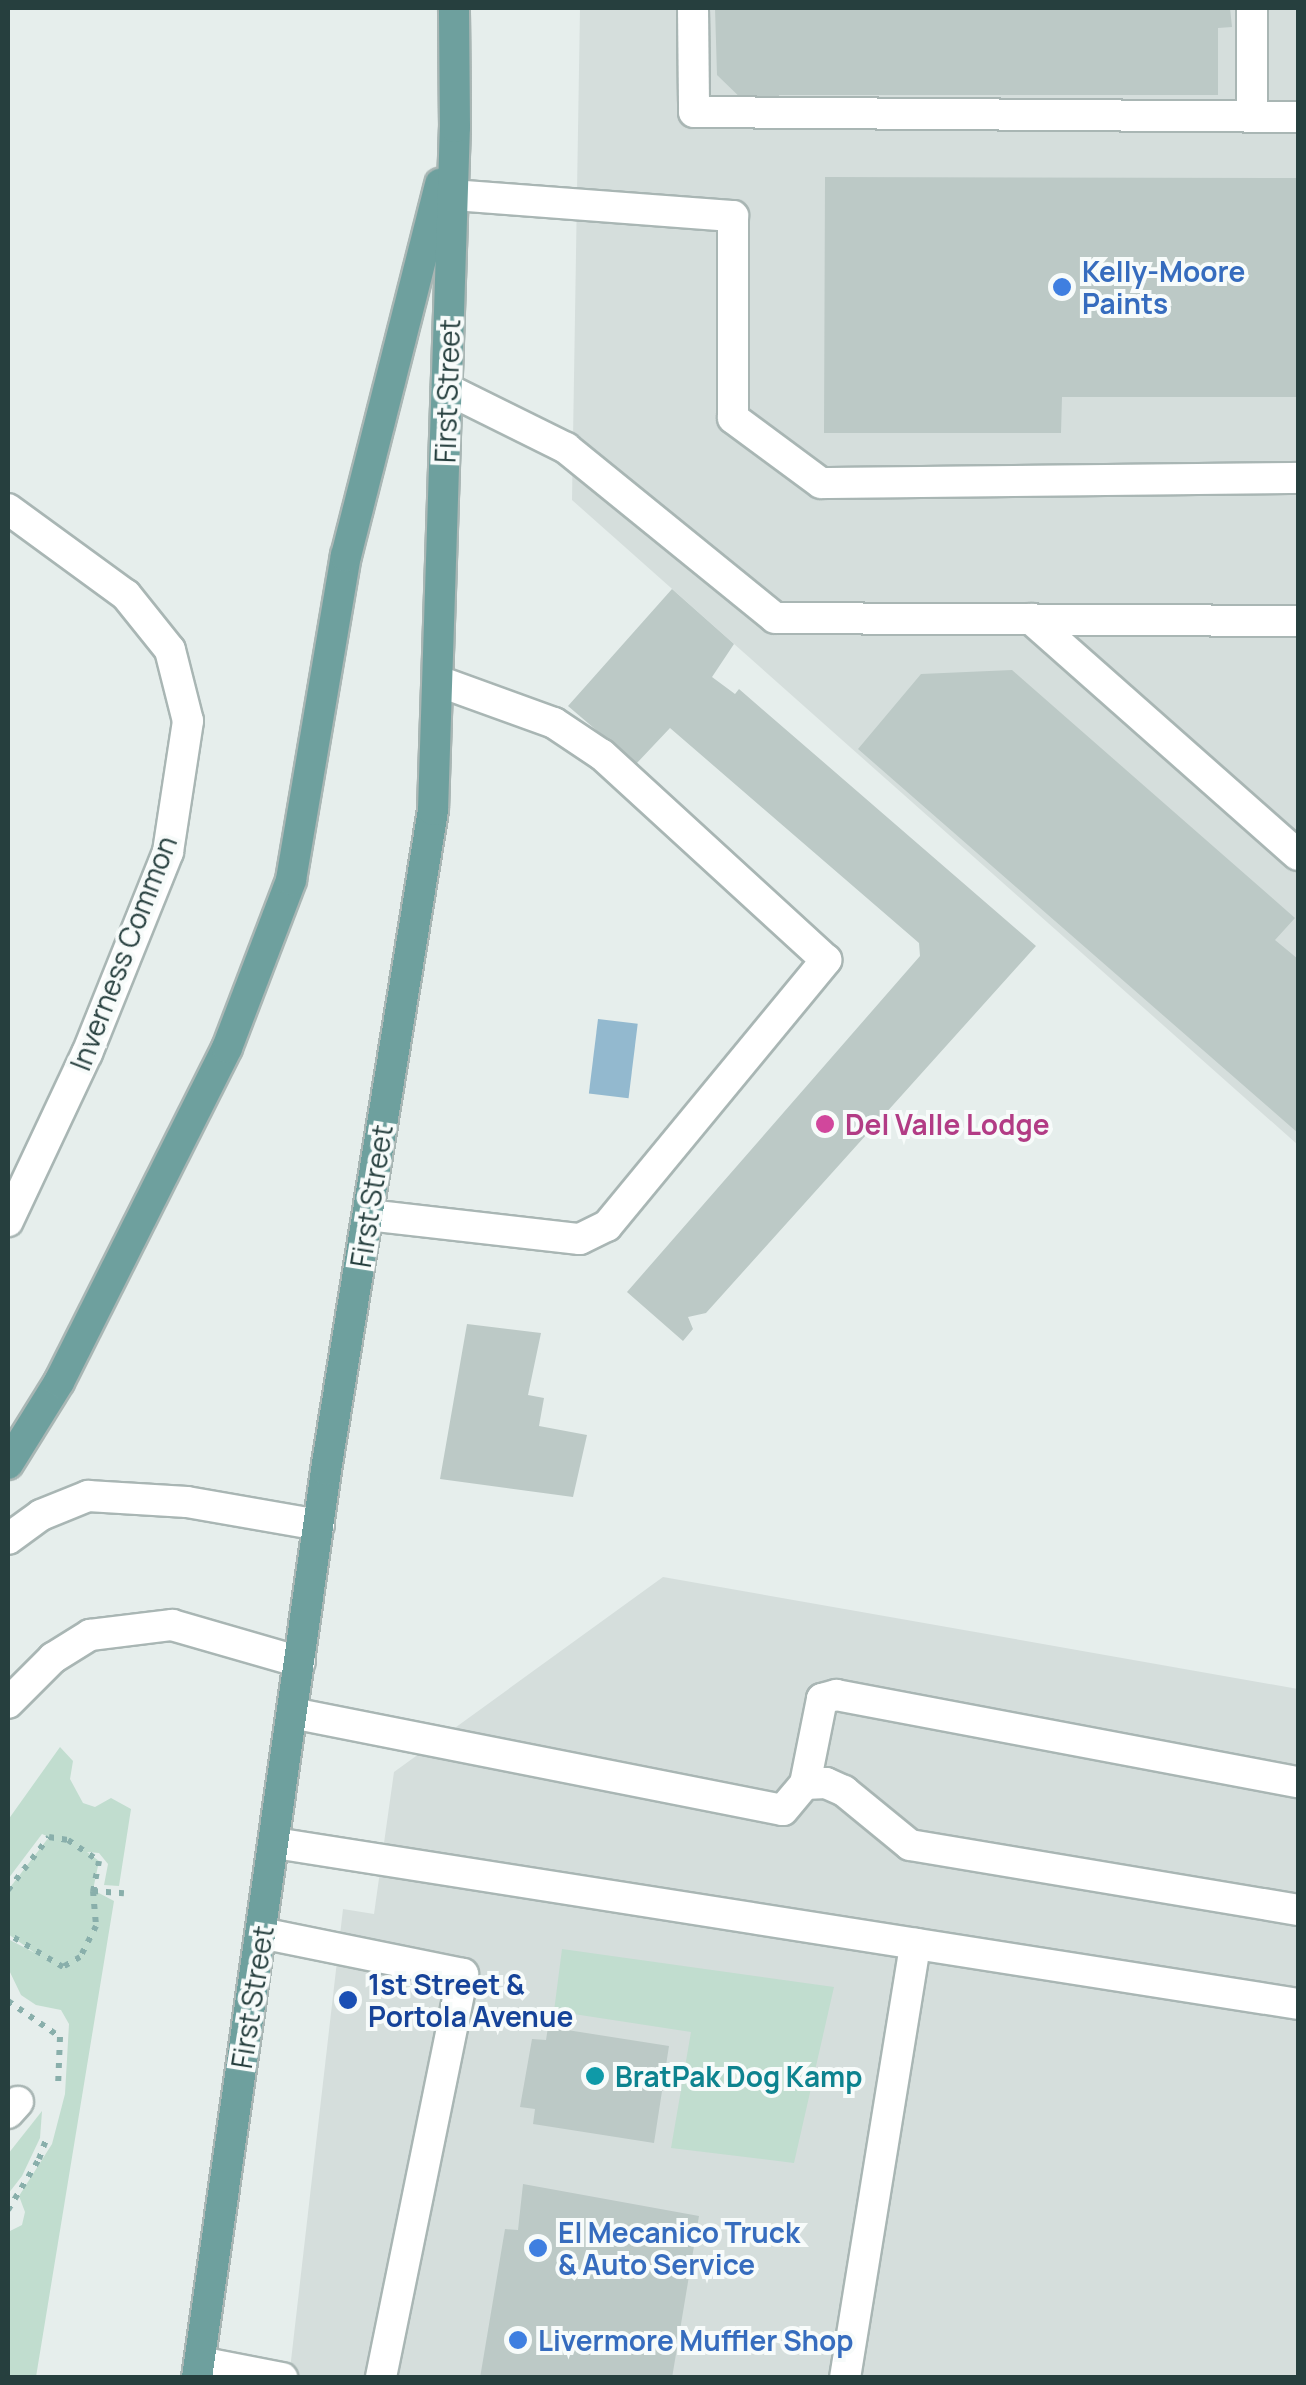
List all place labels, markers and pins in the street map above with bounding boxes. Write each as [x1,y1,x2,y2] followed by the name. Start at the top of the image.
[1082,254,1245,320] place label: Kelly-Moore Paints
[1051,276,1073,298] marker: Kelly-Moore Paints
[845,1107,1050,1141] place label: Del Valle Lodge
[814,1113,836,1135] marker: Del Valle Lodge
[368,1967,573,2033] place label: 1st Street & Portola Avenue
[337,1989,359,2011] marker: 1st Street & Portola Avenue
[615,2059,862,2093] place label: BratPak Dog Kamp
[584,2065,606,2087] marker: BratPak Dog Kamp
[558,2215,800,2281] place label: El Mecanico Truck & Auto Service
[527,2237,549,2259] marker: El Mecanico Truck & Auto Service
[538,2323,854,2357] place label: Livermore Muffler Shop
[507,2329,529,2351] marker: Livermore Muffler Shop

